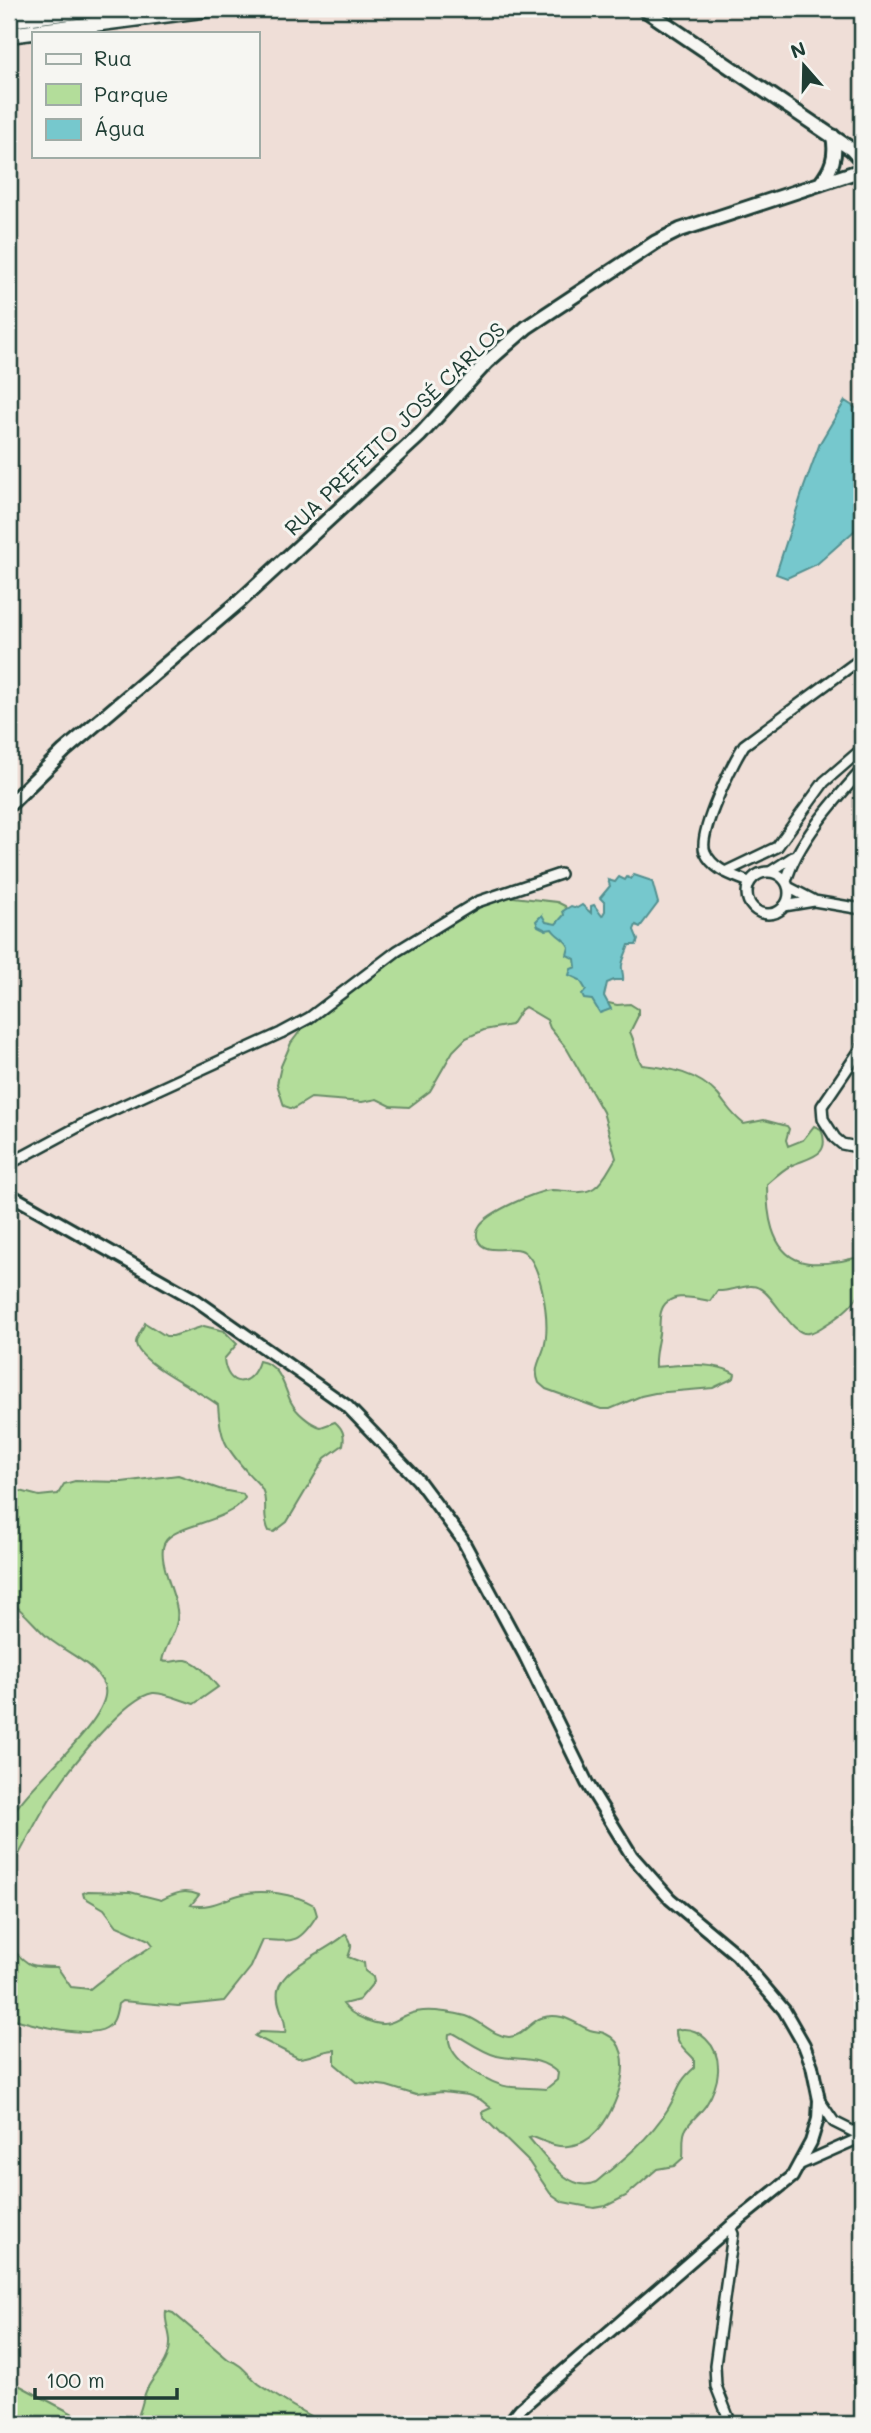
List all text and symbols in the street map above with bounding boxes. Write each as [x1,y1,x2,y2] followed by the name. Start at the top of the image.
[32,32,259,158] legend
[770,32,840,102] north arrow
[787,35,809,64] text: N
[94,44,132,71] text: Rua
[94,80,168,107] text: Parque
[94,114,145,141] text: Água
[278,315,510,541] street label: RUA PREFEITO JOSÉ CARLOS
[35,2356,177,2400] scale bar
[46,2366,105,2393] text: 100 m

